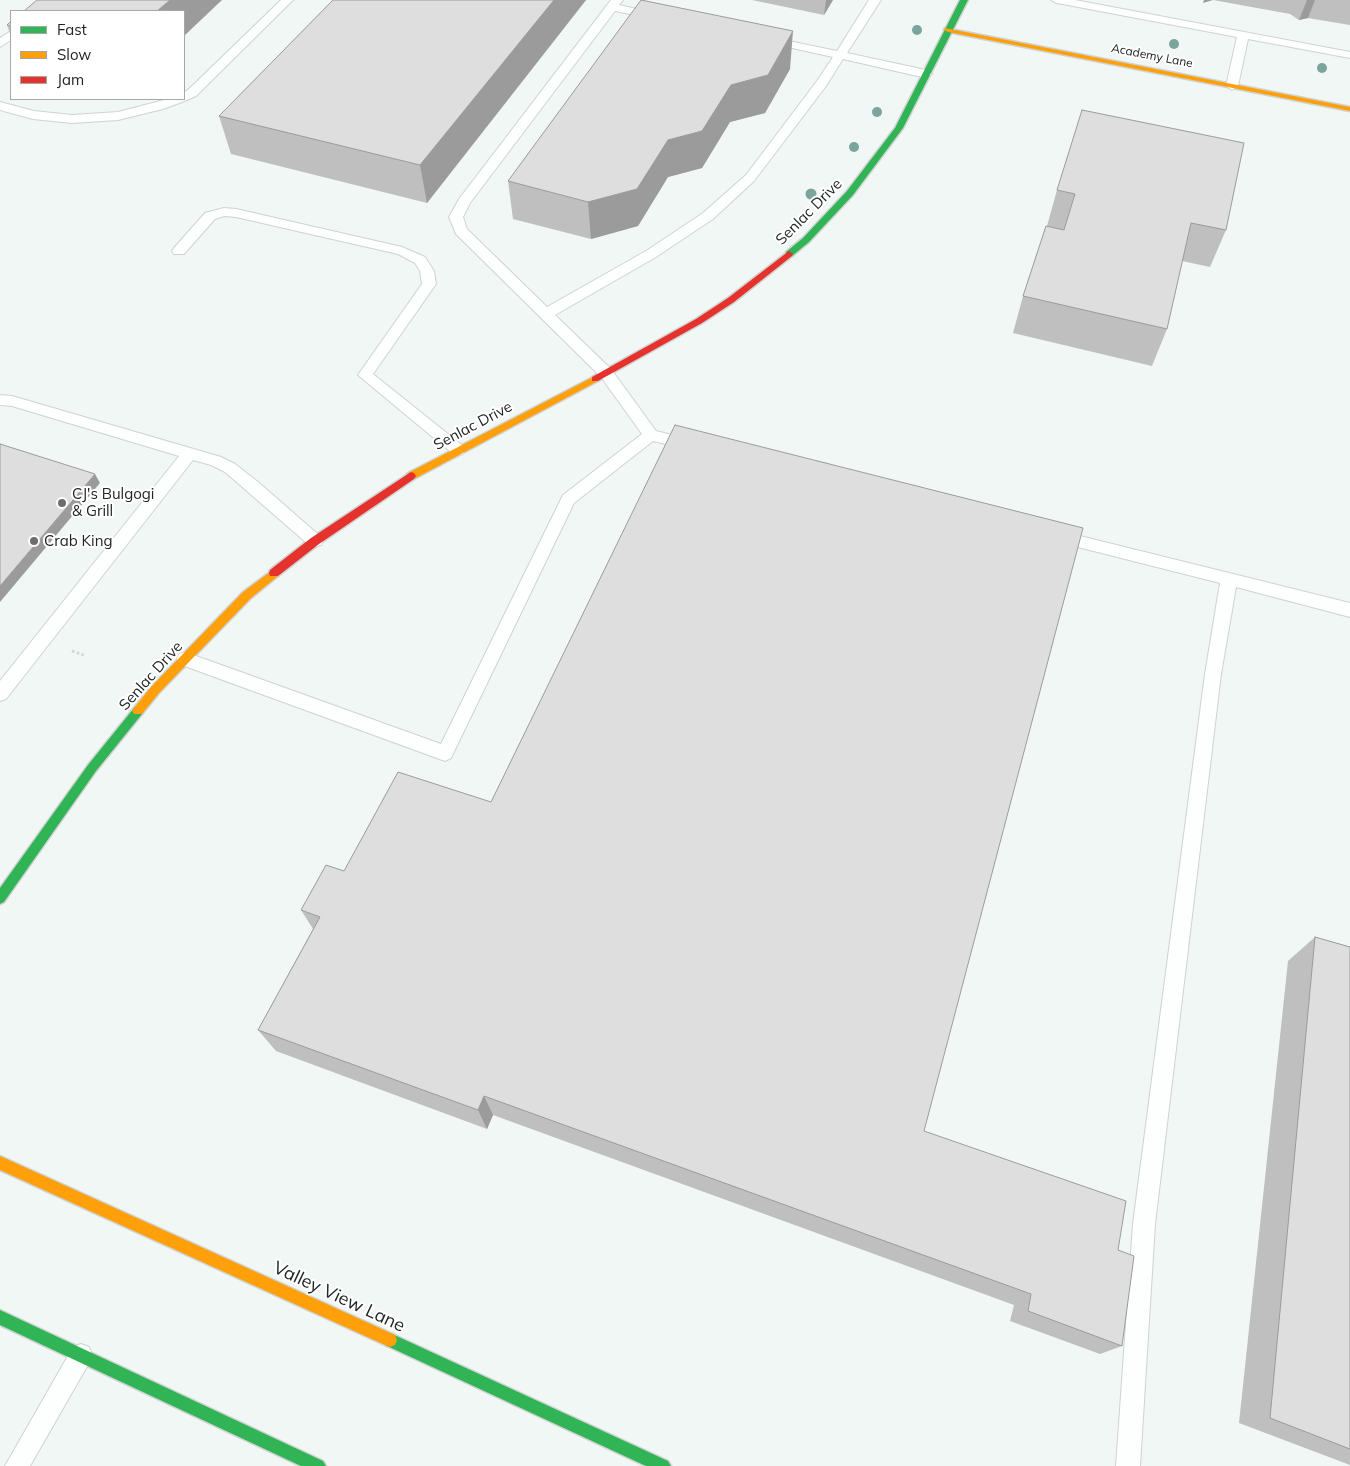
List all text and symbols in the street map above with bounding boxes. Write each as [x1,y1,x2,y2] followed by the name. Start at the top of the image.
[10,10,185,100] legend
[57,20,87,39] text: Fast
[1110,41,1194,71] street label: Academy Lane
[57,45,91,64] text: Slow
[57,70,84,89] text: Jam
[772,175,846,249] street label: Senlac Drive
[431,398,515,454] street label: Senlac Drive
[72,485,154,520] place label: CJ's Bulgogi & Grill
[56,497,68,509] marker: CJ's Bulgogi & Grill
[44,532,112,550] place label: Crab King
[28,535,40,547] marker: Crab King
[115,638,187,714] street label: Senlac Drive
[270,1257,408,1337] street label: Valley View Lane

